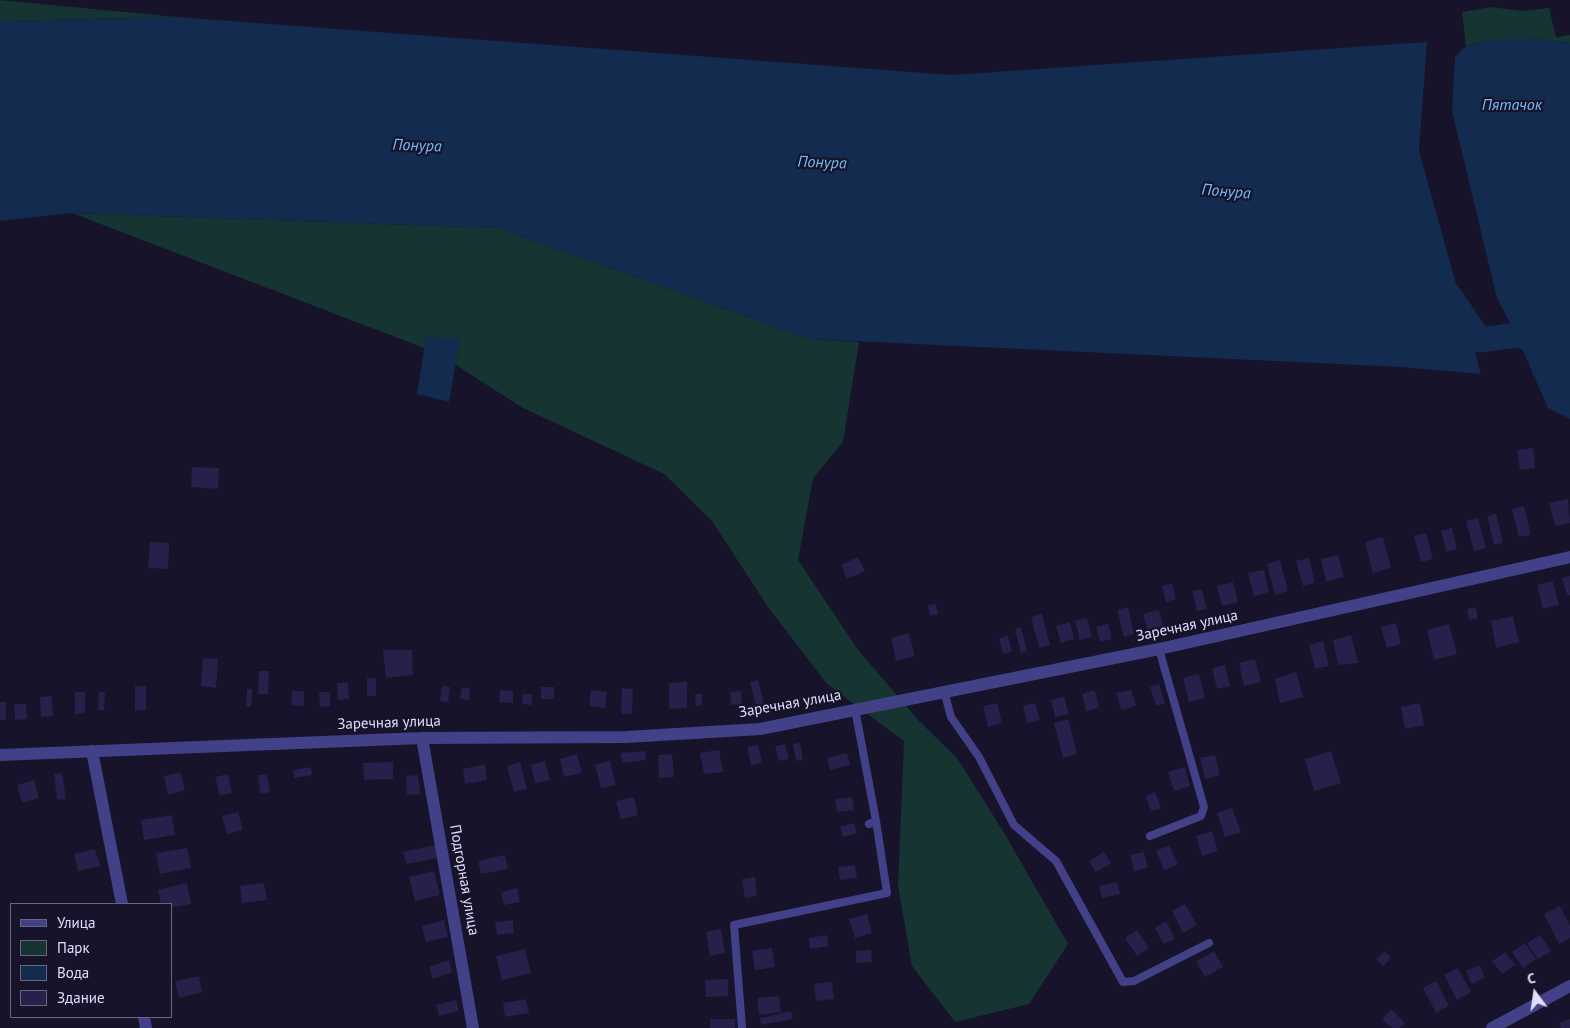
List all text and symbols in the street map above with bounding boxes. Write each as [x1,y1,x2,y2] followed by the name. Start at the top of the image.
[1482,95,1542,115] water label: Пятачок
[392,136,442,156] water label: Понура
[797,153,847,173] water label: Понура
[1201,180,1251,204] water label: Понура
[1135,606,1239,646] street label: Заречная улица
[737,686,843,722] street label: Заречная улица
[337,712,441,734] street label: Заречная улица
[445,823,483,937] street label: Подгорная улица
[10,903,172,1018] legend
[57,913,95,932] text: Улица
[57,938,90,957] text: Парк
[57,963,89,982] text: Вода
[1510,968,1560,1018] north arrow
[1525,969,1537,988] text: С
[57,988,105,1007] text: Здание

